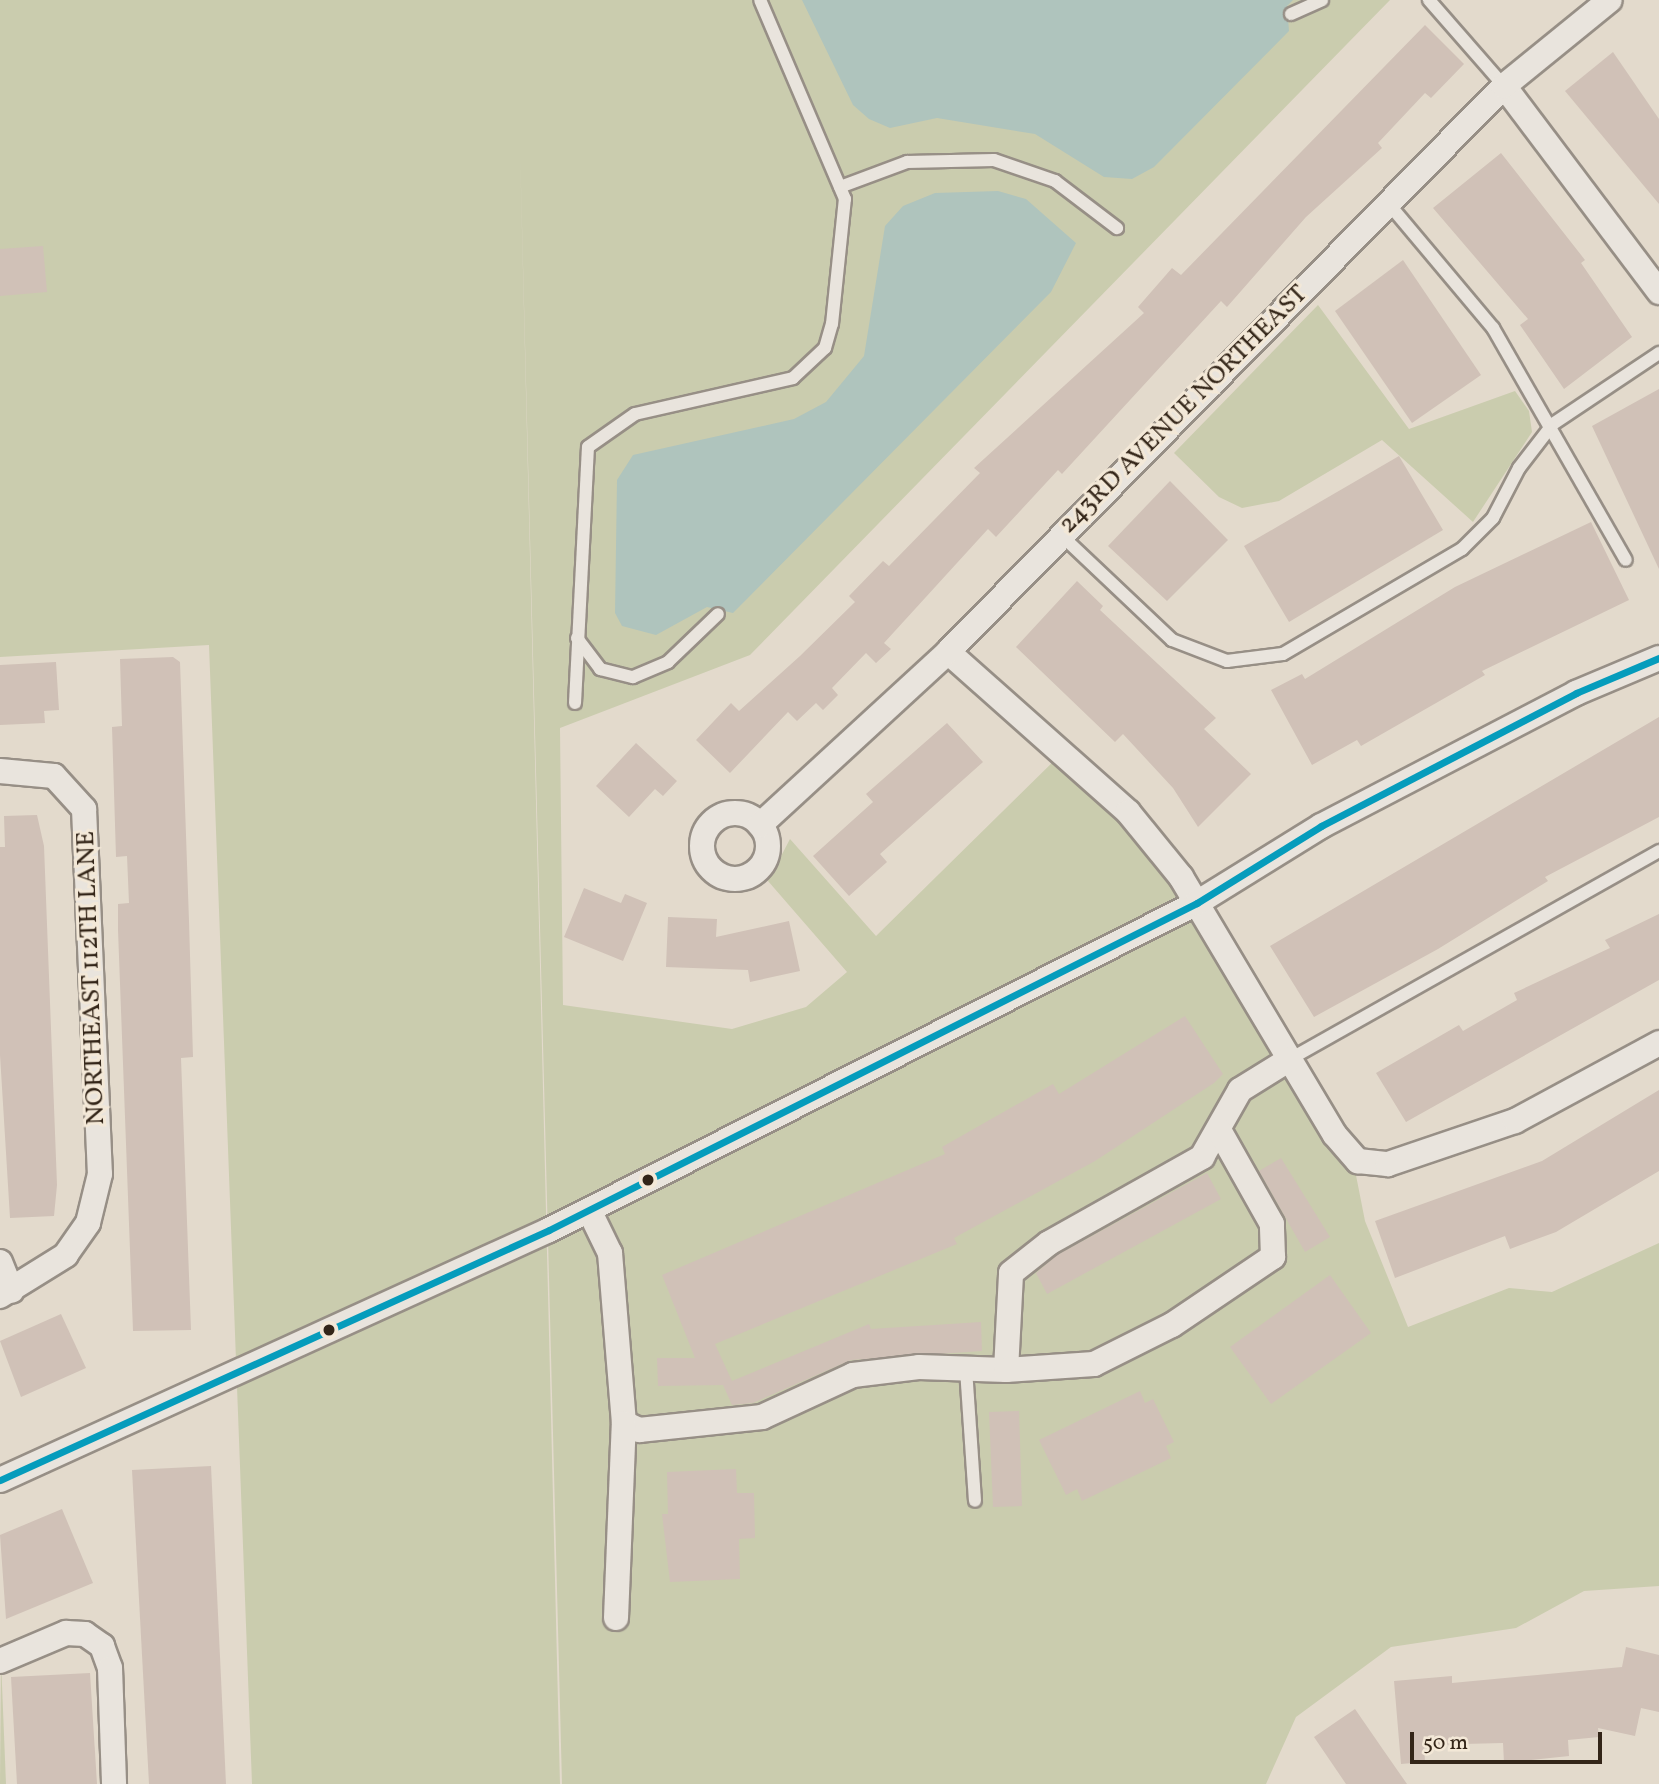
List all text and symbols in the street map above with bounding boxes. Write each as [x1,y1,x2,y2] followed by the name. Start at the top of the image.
[1053,279,1315,541] street label: 243RD AVENUE NORTHEAST
[71,830,113,1126] street label: NORTHEAST 112TH LANE
[641,1173,655,1187] unlabelled marker
[322,1323,336,1337] unlabelled marker
[1414,1718,1606,1762] scale bar
[1423,1729,1468,1758] text: 50 m

